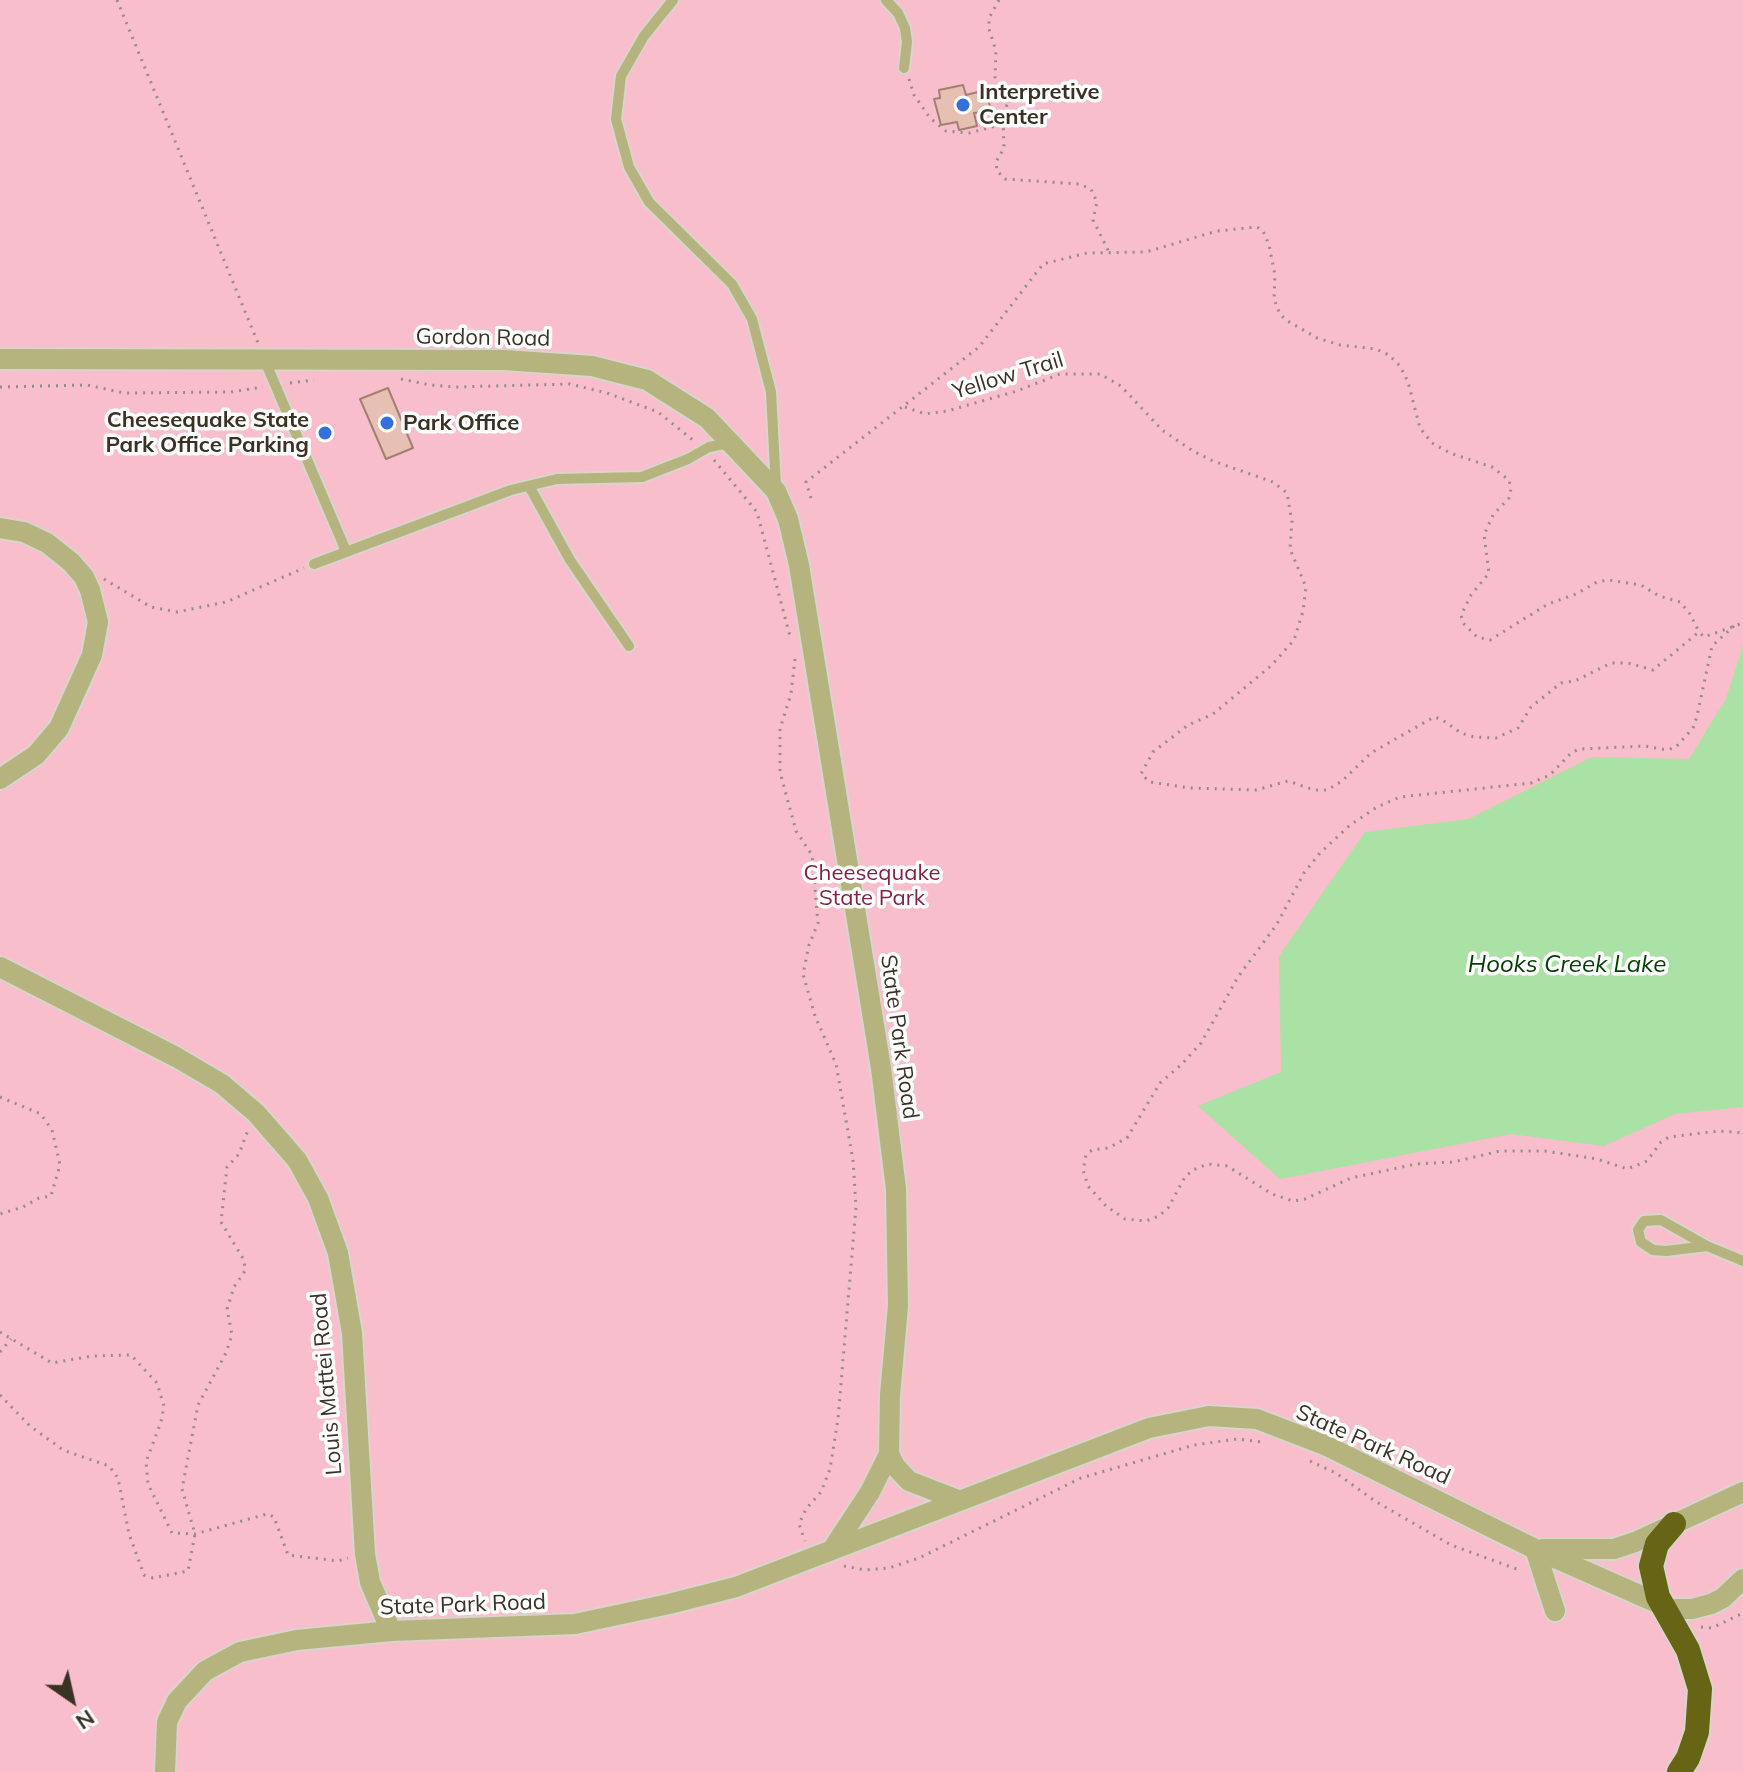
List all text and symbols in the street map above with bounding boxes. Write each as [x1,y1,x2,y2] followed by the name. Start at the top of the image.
[979,79,1099,130] place label: Interpretive Center
[954,96,972,114] marker: Interpretive Center
[415,324,551,352] street label: Gordon Road
[949,347,1067,405] street label: Yellow Trail
[105,407,309,458] place label: Cheesequake State Park Office Parking
[403,410,519,436] place label: Park Office
[378,414,396,432] marker: Park Office
[316,424,334,442] marker: Cheesequake State Park Office Parking
[804,860,940,912] park label: Cheesequake State Park
[1468,951,1666,979] water label: Hooks Creek Lake
[874,953,924,1121] street label: State Park Road
[306,1292,348,1476] street label: Louis Mattei Road
[1292,1399,1454,1491] street label: State Park Road
[380,1589,546,1621] street label: State Park Road
[32,1660,112,1740] north arrow
[71,1704,100,1736] text: N

